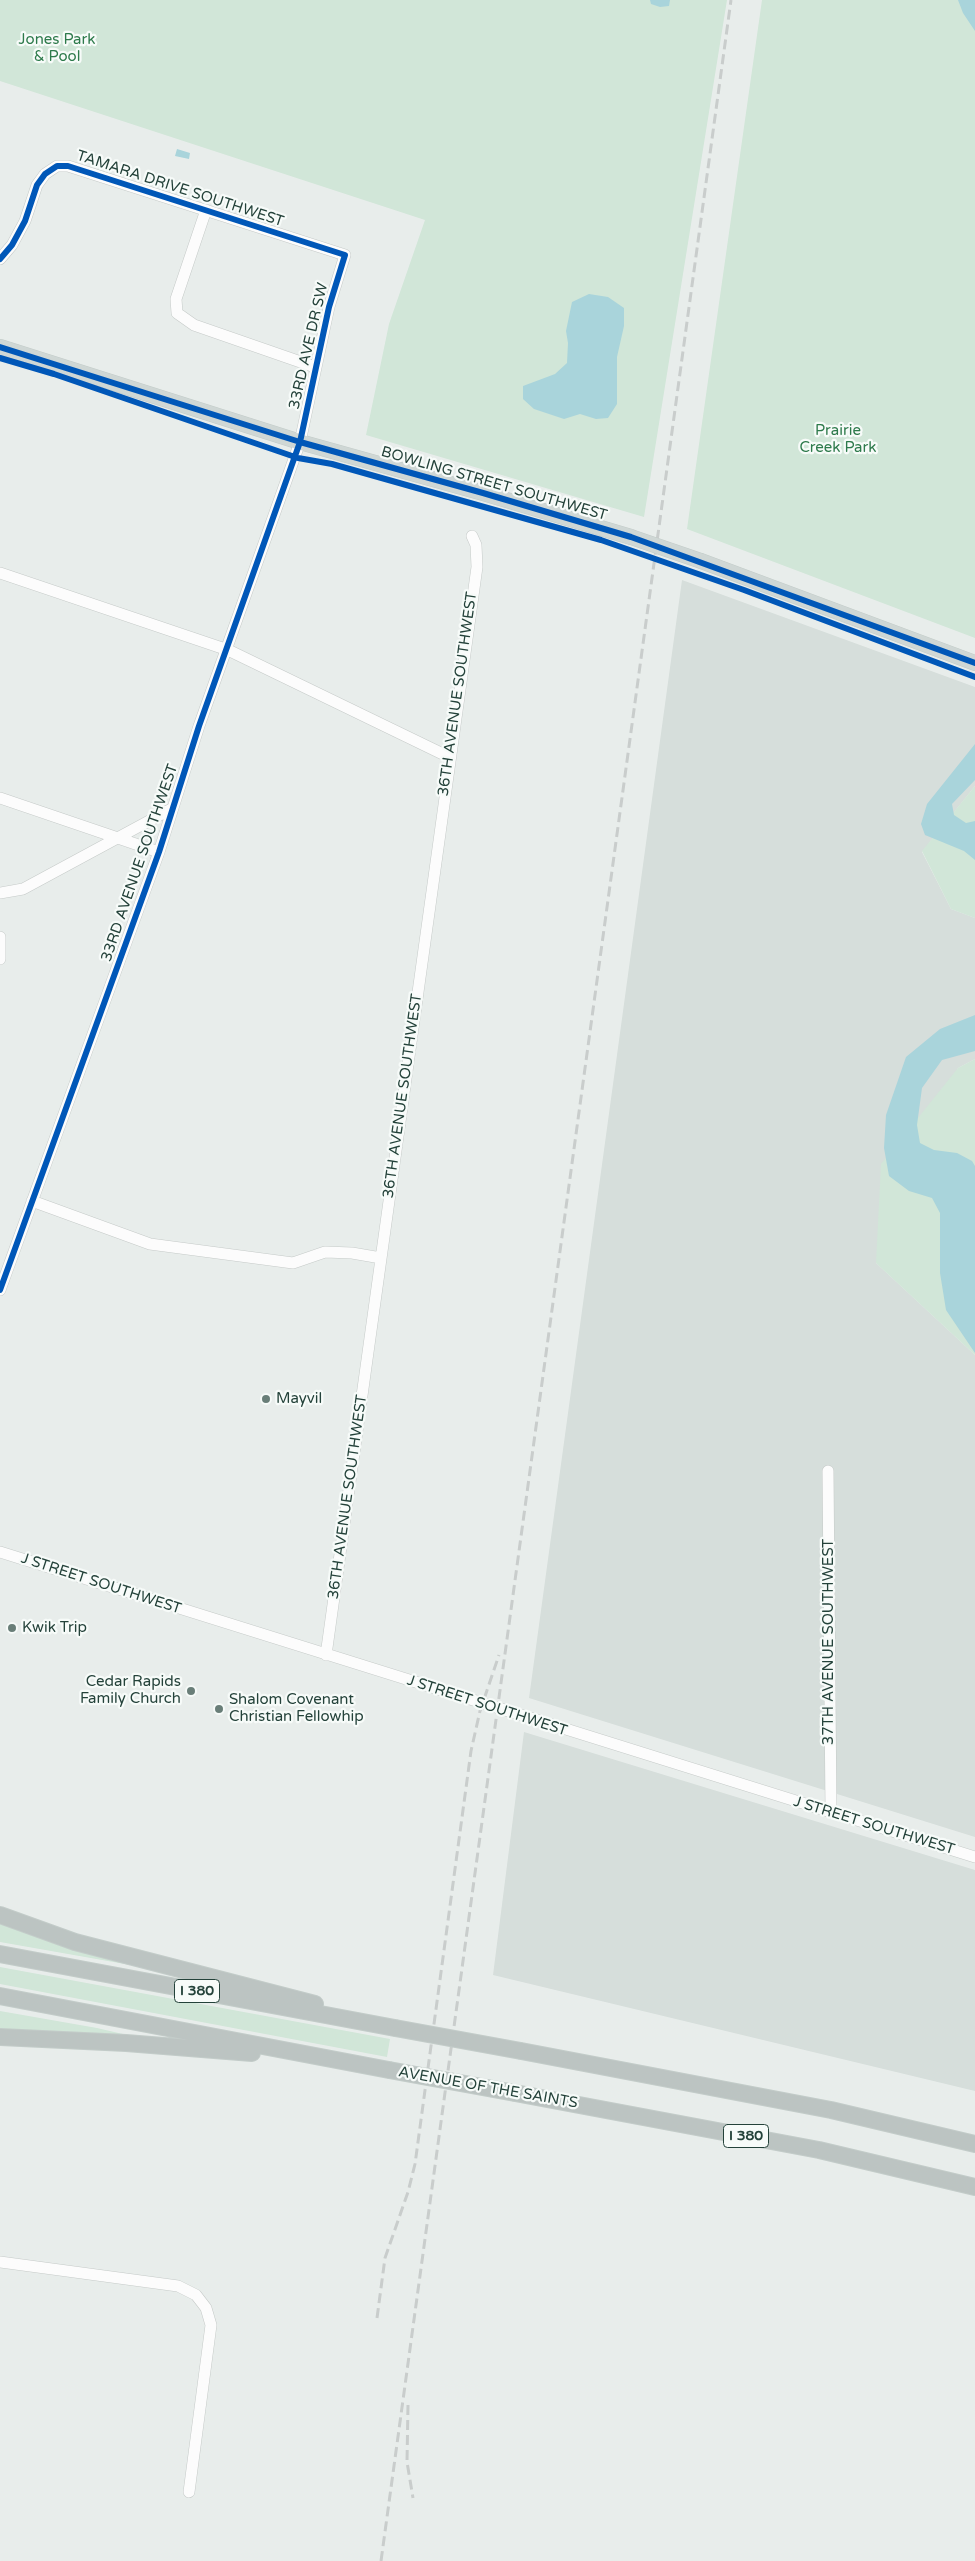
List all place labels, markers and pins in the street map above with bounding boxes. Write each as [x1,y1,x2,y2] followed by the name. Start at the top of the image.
[276,1390,322,1408] place label: Mayvil
[260,1393,272,1405] marker: Mayvil
[22,1619,87,1637] place label: Kwik Trip
[6,1622,18,1634] marker: Kwik Trip
[80,1673,181,1708] place label: Cedar Rapids Family Church
[185,1685,197,1697] marker: Cedar Rapids Family Church
[229,1691,364,1726] place label: Shalom Covenant Christian Fellowhip
[213,1703,225,1715] marker: Shalom Covenant Christian Fellowhip

